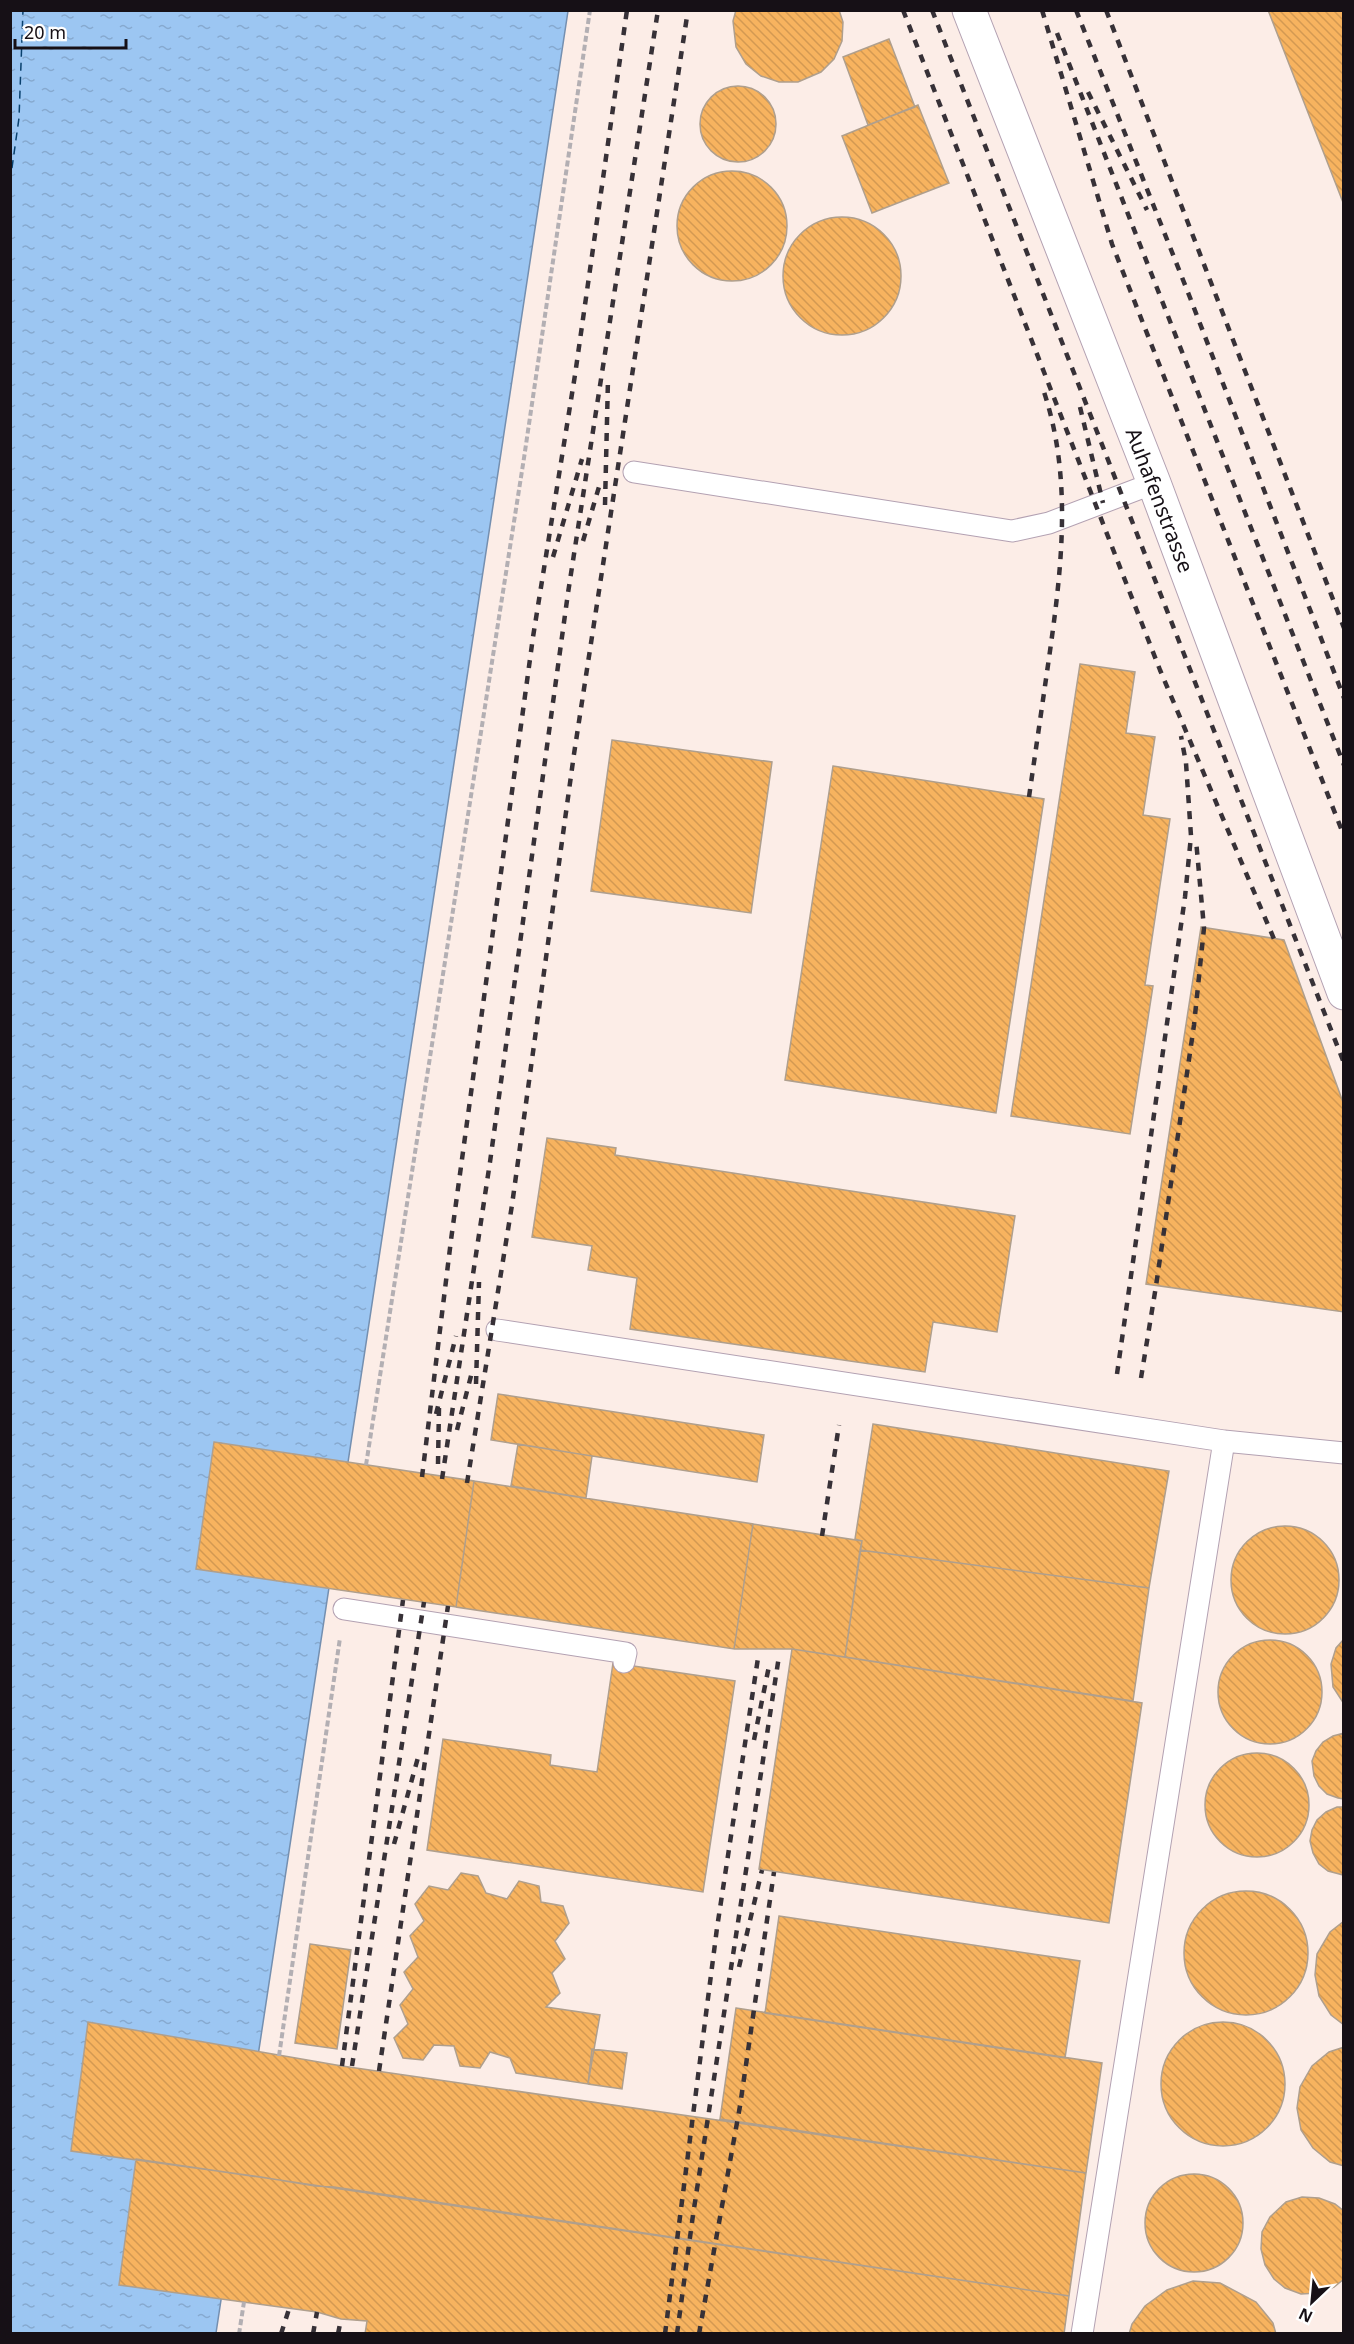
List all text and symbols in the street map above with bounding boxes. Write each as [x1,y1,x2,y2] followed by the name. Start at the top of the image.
[15,12,126,50] scale bar
[24,20,66,44] text: 20 m
[1120,424,1200,576] street label: Auhafenstrasse
[1282,2272,1342,2332] north arrow
[1295,2303,1316,2328] text: N

